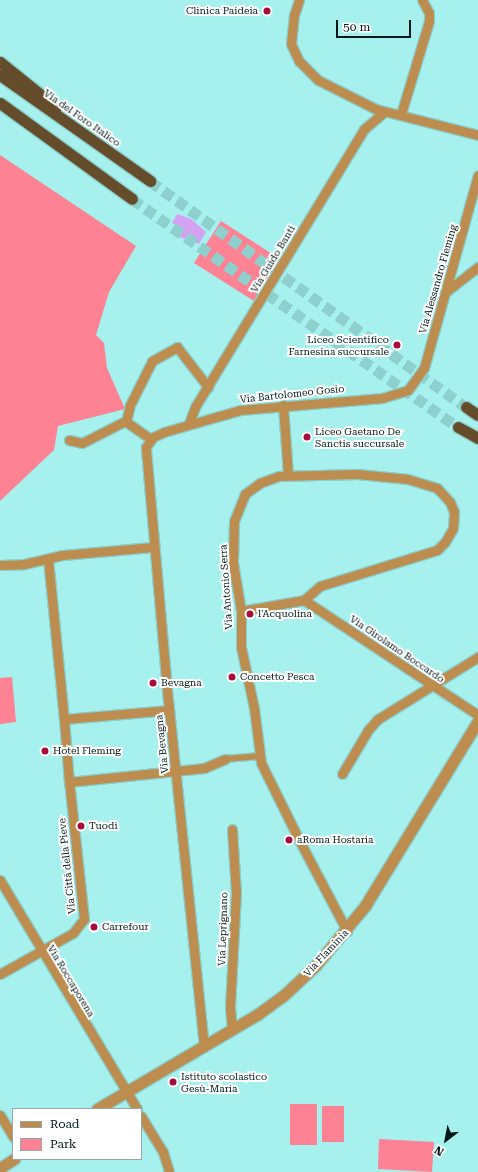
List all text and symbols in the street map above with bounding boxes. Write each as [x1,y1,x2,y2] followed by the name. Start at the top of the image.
[186,5,258,17] place label: Clinica Paideia
[261,5,273,17] marker: Clinica Paideia
[338,12,413,38] scale bar
[343,20,370,34] text: 50 m
[41,87,123,149] street label: Via del Foro Italico
[248,223,298,295] street label: Via Guido Banti
[417,223,459,335] street label: Via Alessandro Fleming
[289,333,389,356] place label: Liceo Scientifico Farnesina succursale
[392,340,402,350] marker: Liceo Scientifico Farnesina succursale
[239,383,345,405] street label: Via Bartolomeo Gosio
[315,425,404,448] place label: Liceo Gaetano De Sanctis succursale
[302,432,312,442] marker: Liceo Gaetano De Sanctis succursale
[217,544,235,630] street label: Via Antonio Serra
[258,608,312,620] place label: l'Acquolina
[245,609,255,619] marker: l'Acquolina
[347,613,447,685] street label: Via Girolamo Boccardo
[240,671,314,683] place label: Concetto Pesca
[227,672,237,682] marker: Concetto Pesca
[161,677,202,689] place label: Bevagna
[148,678,158,688] marker: Bevagna
[153,714,171,774] street label: Via Bevagna
[53,745,121,757] place label: Hotel Fleming
[40,746,50,756] marker: Hotel Fleming
[56,818,78,914] street label: Via Città della Pieve
[89,820,118,832] place label: Tuodì
[76,821,86,831] marker: Tuodì
[297,834,373,846] place label: aRoma Hostaria
[284,835,294,845] marker: aRoma Hostaria
[216,892,230,966] street label: Via Leprignano
[102,921,148,933] place label: Carrefour
[89,922,99,932] marker: Carrefour
[301,927,351,979] street label: Via Flaminia
[45,943,97,1019] street label: Via Roccaporena
[181,1070,267,1094] place label: Istituto scolastico Gesù-Maria
[168,1077,178,1087] marker: Istituto scolastico Gesù-Maria
[12,1108,142,1160] legend
[50,1117,79,1131] text: Road
[426,1120,466,1160] north arrow
[50,1137,76,1151] text: Park
[432,1143,446,1158] text: N

